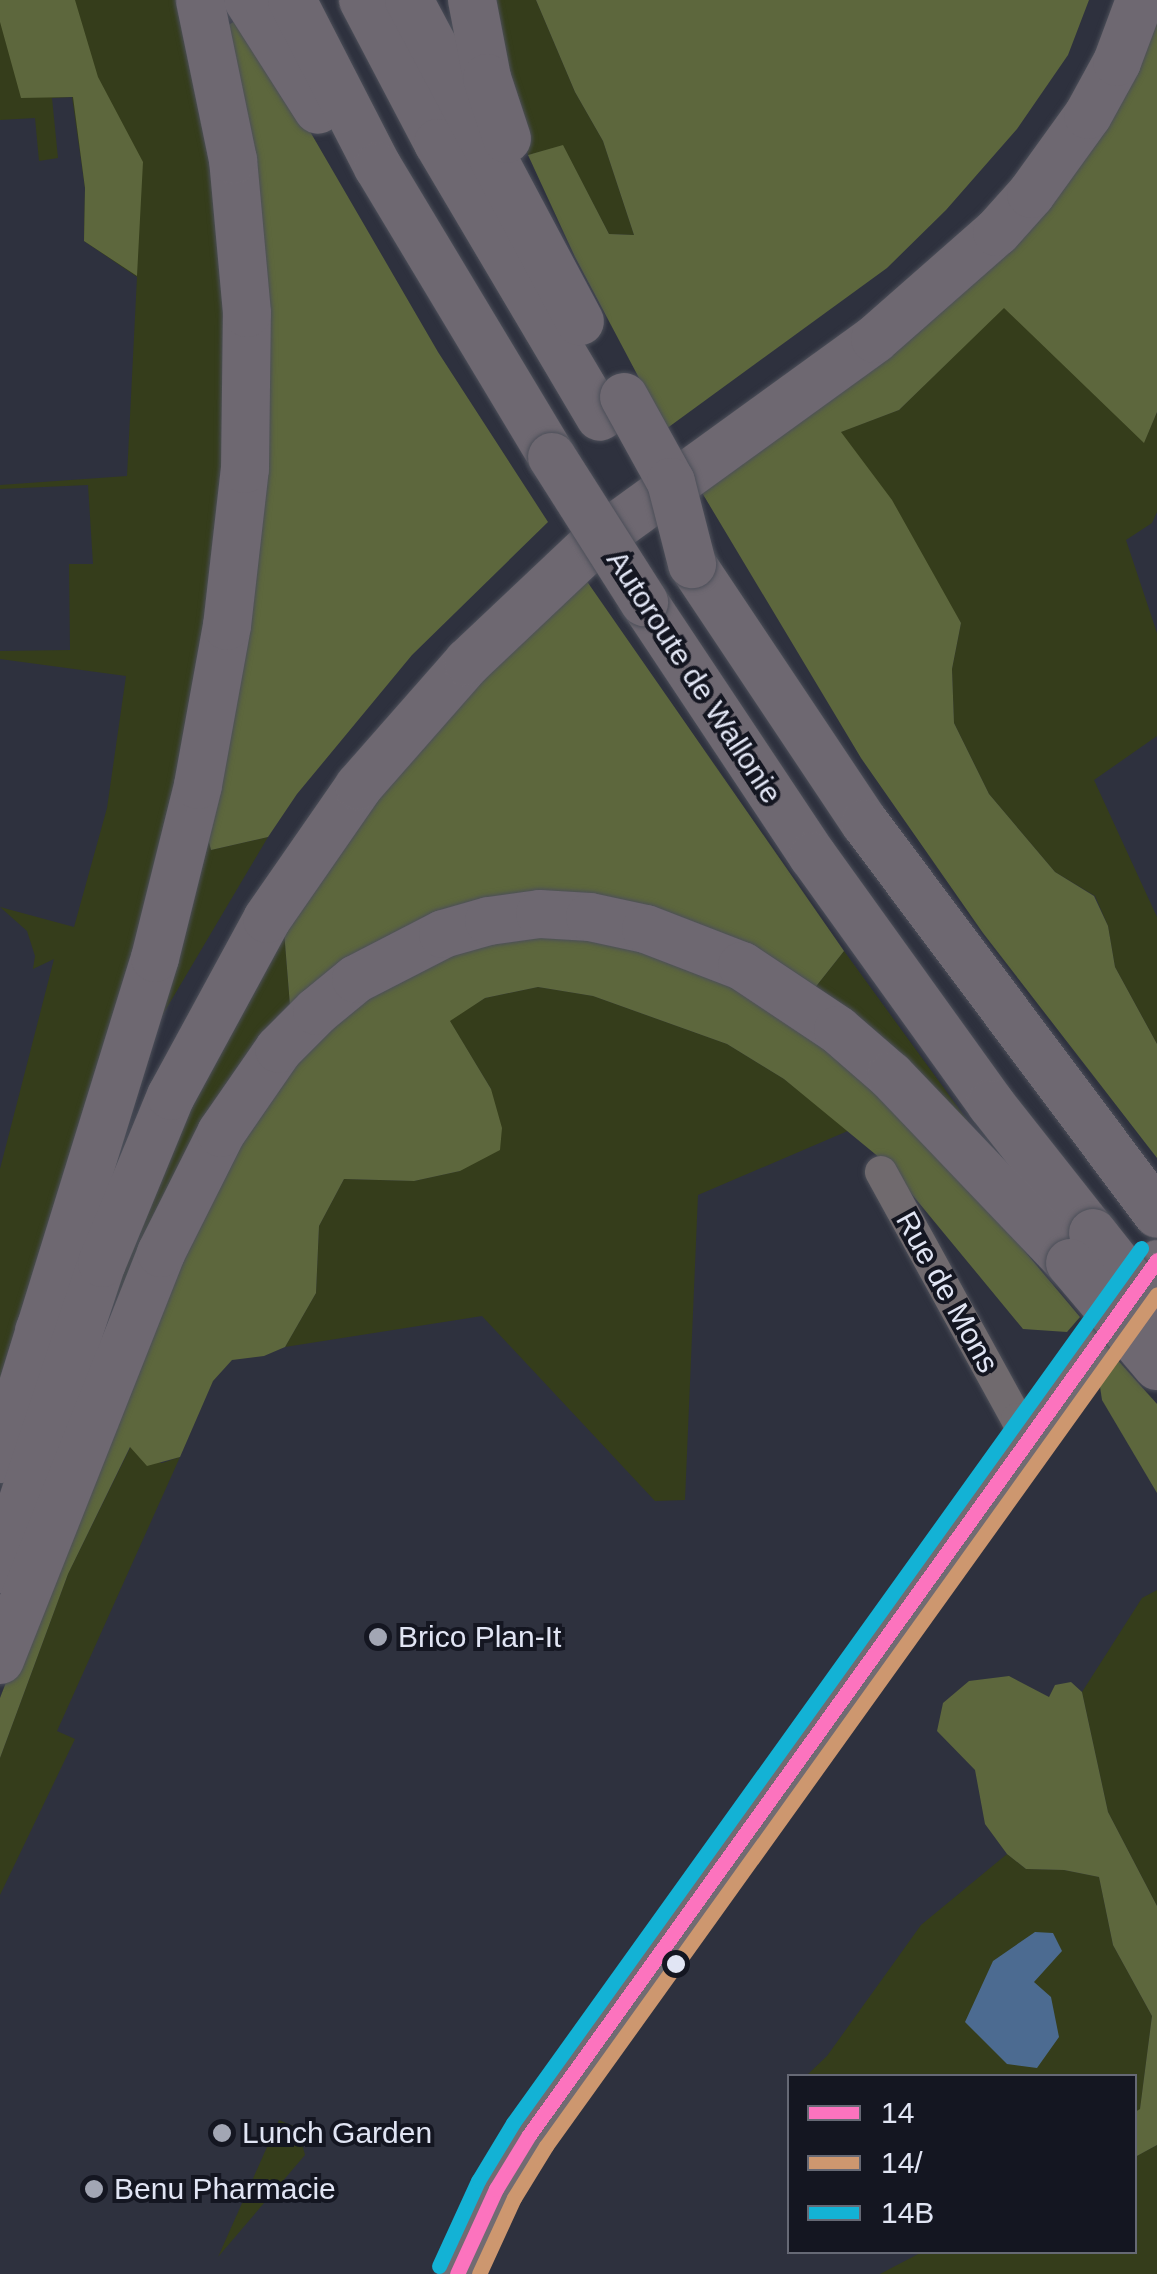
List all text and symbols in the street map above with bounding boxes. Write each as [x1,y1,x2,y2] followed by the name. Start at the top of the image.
[599,544,789,810] street label: Autoroute de Wallonie
[888,1205,1006,1379] street label: Rue de Mons
[398,1619,561,1655] place label: Brico Plan-It
[367,1626,389,1648] marker: Brico Plan-It
[666,1954,686,1974] unlabelled marker
[787,2074,1137,2254] legend
[881,2096,914,2129] text: 14
[242,2115,432,2151] place label: Lunch Garden
[211,2122,233,2144] marker: Lunch Garden
[881,2146,923,2179] text: 14/
[114,2171,336,2207] place label: Benu Pharmacie
[83,2178,105,2200] marker: Benu Pharmacie
[881,2196,934,2229] text: 14B

